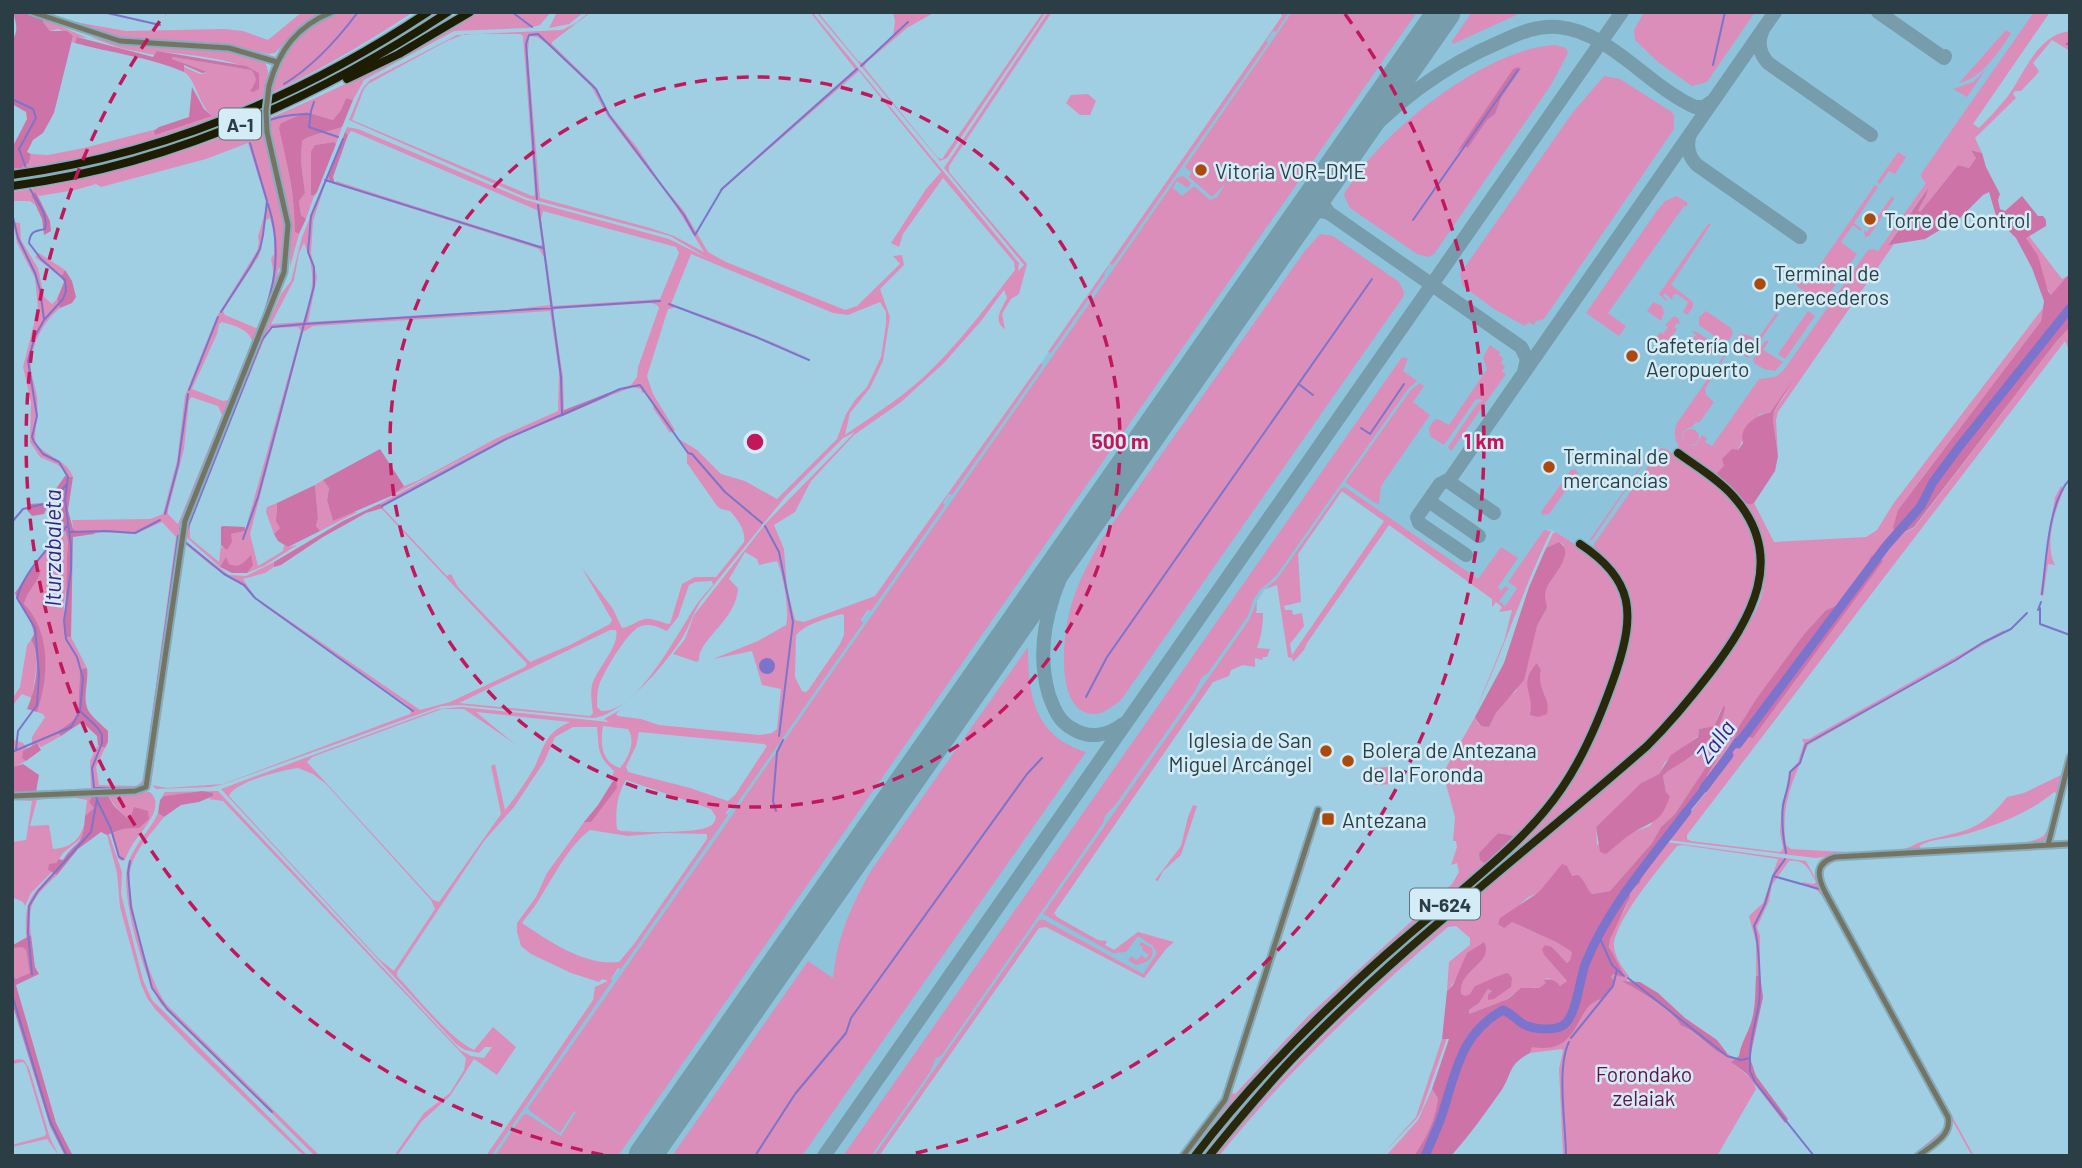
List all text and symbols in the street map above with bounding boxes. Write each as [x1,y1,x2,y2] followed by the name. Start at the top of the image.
[219,108,261,140] road number: A-1
[1215,158,1366,183] place label: Vitoria VOR-DME
[1193,162,1209,178] marker: Vitoria VOR-DME
[1884,207,2030,232] place label: Torre de Control
[1862,211,1878,227] marker: Torre de Control
[1774,260,1889,309] place label: Terminal de perecederos
[1752,276,1768,292] marker: Terminal de perecederos
[1646,332,1760,381] place label: Cafetería del Aeropuerto
[1624,348,1640,364] marker: Cafetería del Aeropuerto
[1092,428,1149,453] text: 500 m
[1464,428,1504,453] text: 1 km
[743,430,767,454] centre of rings
[1563,443,1669,492] place label: Terminal de mercancías
[1541,459,1557,475] marker: Terminal de mercancías
[38,489,66,607] water label: Iturzabaleta
[1690,714,1740,768] water label: Zalla
[1168,727,1312,776] place label: Iglesia de San Miguel Arcángel
[1362,737,1537,786] place label: Bolera de Antezana de la Foronda
[1318,743,1334,759] marker: Iglesia de San Miguel Arcángel
[1340,753,1356,769] marker: Bolera de Antezana de la Foronda
[1342,807,1427,832] place label: Antezana
[1320,811,1336,827] marker: Antezana
[1410,888,1480,920] road number: N-624
[1596,1061,1692,1110] park label: Forondako zelaiak

